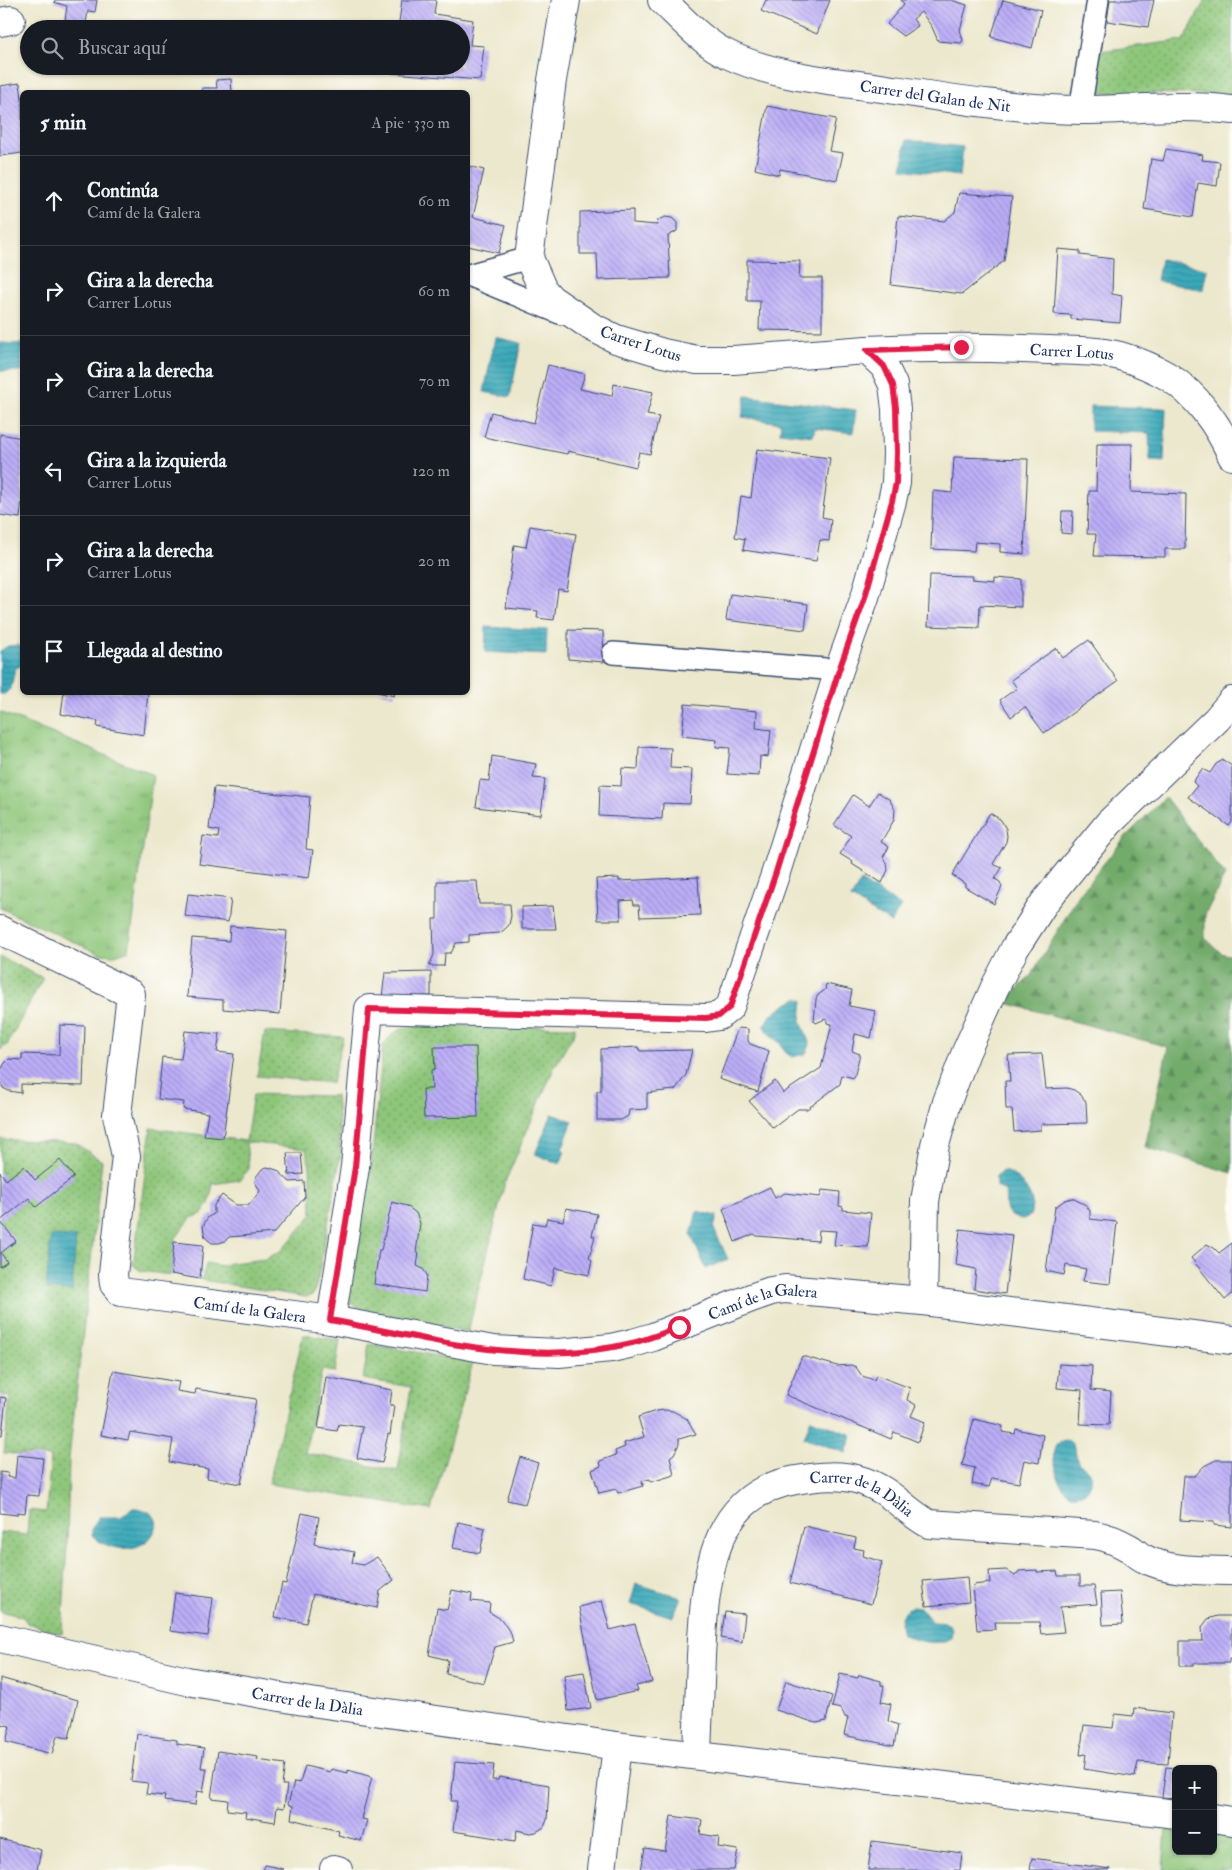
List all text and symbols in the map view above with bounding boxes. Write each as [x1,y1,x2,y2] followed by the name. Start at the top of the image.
[20,20,470,75] search box
[38,34,66,62] icon: search
[78,36,166,60] text: Buscar aquí
[859,76,1011,117] street label: Carrer del Galan de Nit
[40,109,86,136] text: 5 min
[371,113,450,133] text: A pie · 330 m
[87,179,158,203] text: Continúa
[40,187,68,215] icon: ahead
[418,191,450,211] text: 60 m
[87,203,201,223] text: Camí de la Galera
[87,269,213,293] text: Gira a la derecha
[40,277,68,305] icon: right
[418,281,450,301] text: 60 m
[87,293,171,313] text: Carrer Lotus
[597,321,684,367] street label: Carrer Lotus
[950,336,973,359] route end
[1029,340,1116,365] street label: Carrer Lotus
[87,359,213,383] text: Gira a la derecha
[40,367,68,395] icon: right
[419,371,450,391] text: 70 m
[87,383,171,403] text: Carrer Lotus
[87,449,226,473] text: Gira a la izquierda
[40,457,68,485] icon: left
[412,461,450,481] text: 120 m
[87,473,171,493] text: Carrer Lotus
[87,539,213,563] text: Gira a la derecha
[40,547,68,575] icon: right
[418,551,450,571] text: 20 m
[87,563,171,583] text: Carrer Lotus
[40,637,68,665] icon: arrive
[87,639,222,663] text: Llegada al destino
[705,1280,819,1325] street label: Camí de la Galera
[192,1293,308,1328] street label: Camí de la Galera
[668,1316,691,1339] route start
[809,1467,918,1522] street label: Carrer de la Dàlia
[250,1683,365,1720] street label: Carrer de la Dàlia
[1172,1765,1217,1855] map controls
[1172,1765,1217,1810] button: +
[1172,1810,1217,1855] button: −

